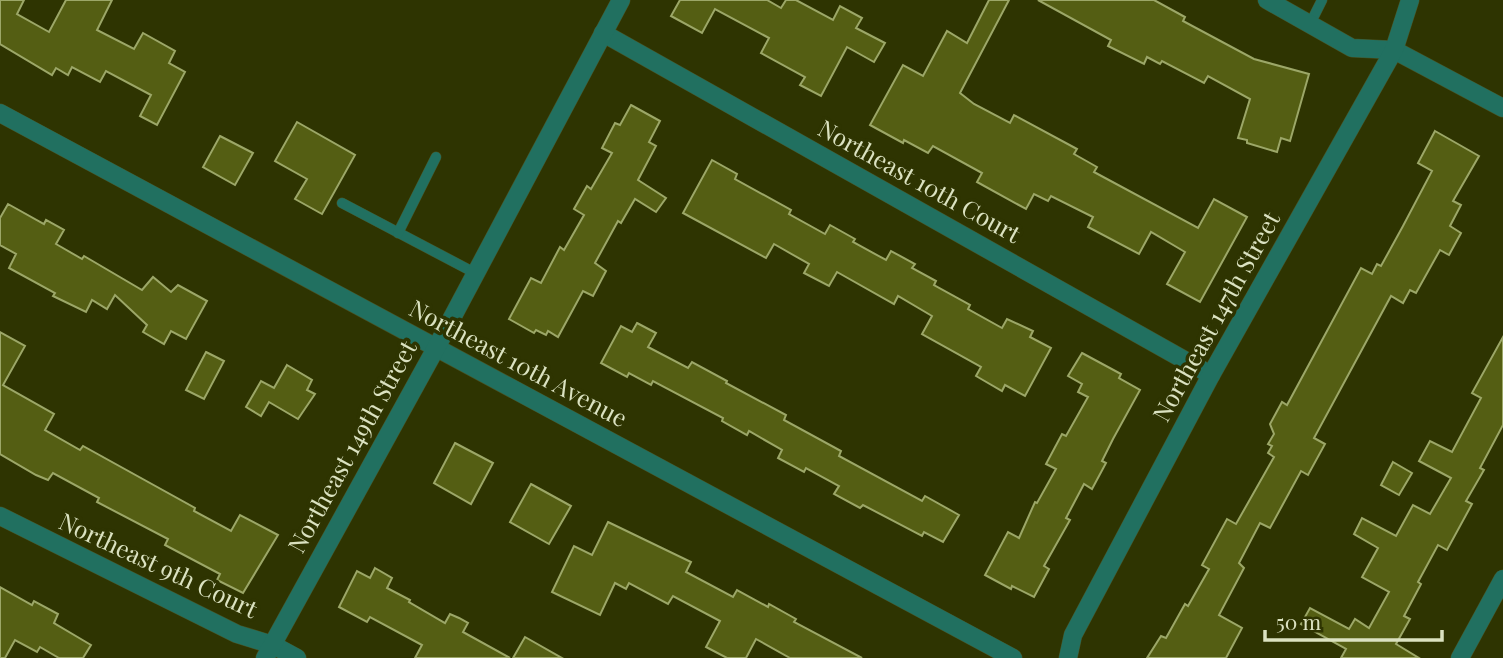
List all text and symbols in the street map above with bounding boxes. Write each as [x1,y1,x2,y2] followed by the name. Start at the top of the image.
[813,111,1027,249] street label: Northeast 10th Court
[1144,205,1286,427] street label: Northeast 147th Street
[405,291,633,433] street label: Northeast 10th Avenue
[280,334,423,558] street label: Northeast 149th Street
[54,504,264,624] street label: Northeast 9th Court
[1265,598,1442,642] scale bar
[1276,607,1322,635] text: 50 m

